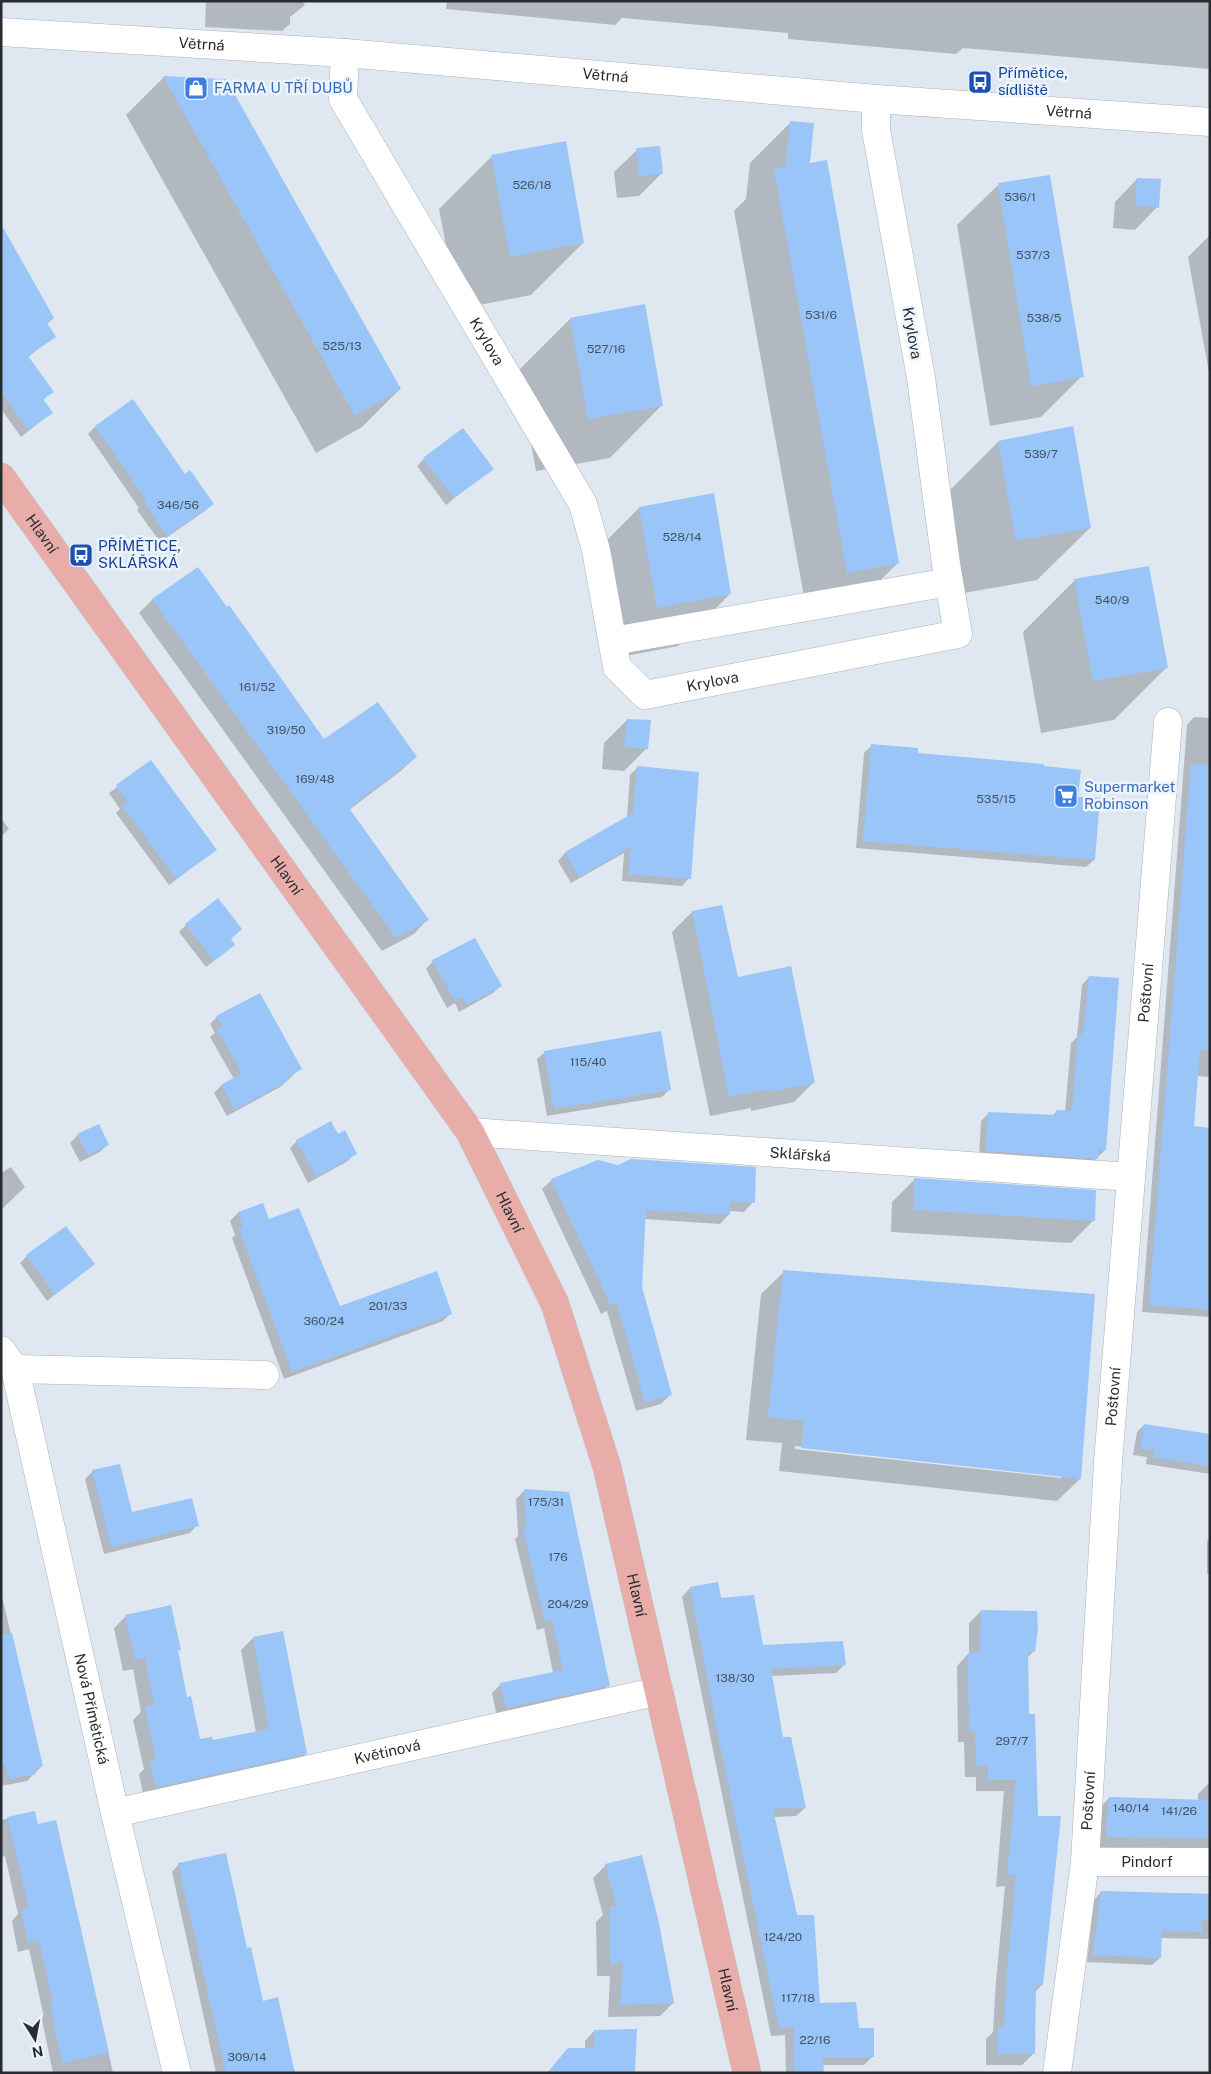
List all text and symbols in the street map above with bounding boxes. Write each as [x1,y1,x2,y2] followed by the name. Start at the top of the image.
[178,34,225,54] street label: Větrná
[998,64,1068,98] place label: Přímětice, sídliště
[582,65,629,86] street label: Větrná
[967,69,993,95] bus stop icon: Přímětice, sídliště
[183,75,209,101] shop icon: FARMA U TŘÍ DUBŮ
[214,78,353,96] place label: FARMA U TŘÍ DUBŮ
[1045,102,1093,122] street label: Větrná
[512,178,552,192] house number: 526/18
[1004,190,1036,204] house number: 536/1
[1016,248,1050,262] house number: 537/3
[900,306,925,360] street label: Krylova
[805,308,837,322] house number: 531/6
[1027,311,1062,325] house number: 538/5
[466,314,508,368] street label: Krylova
[322,339,362,353] house number: 525/13
[587,342,625,356] house number: 527/16
[1024,447,1058,461] house number: 539/7
[157,498,199,512] house number: 346/56
[22,511,62,557] street label: Hlavní
[662,530,702,544] house number: 528/14
[98,537,181,571] place label: PŘÍMĚTICE, SKLÁŘSKÁ
[68,542,94,568] bus stop icon: PŘÍMĚTICE, SKLÁŘSKÁ
[1095,593,1129,607] house number: 540/9
[685,668,740,695] street label: Krylova
[239,680,275,694] house number: 161/52
[266,723,306,737] house number: 319/50
[295,772,335,786] house number: 169/48
[1084,778,1175,812] place label: Supermarket Robinson
[1053,783,1079,809] supermarket icon: Supermarket Robinson
[976,792,1016,806] house number: 535/15
[267,852,307,898] street label: Hlavní
[1135,962,1156,1023] street label: Poštovní
[570,1055,606,1069] house number: 115/40
[769,1143,831,1165] street label: Sklářská
[493,1188,528,1236] street label: Hlavní
[369,1299,407,1313] house number: 201/33
[303,1314,345,1328] house number: 360/24
[1102,1366,1124,1427] street label: Poštovní
[528,1495,564,1509] house number: 175/31
[548,1550,568,1564] house number: 176
[624,1572,650,1619] street label: Hlavní
[548,1597,588,1611] house number: 204/29
[71,1652,113,1766] street label: Nová Přímětická
[715,1671,755,1685] house number: 138/30
[995,1734,1029,1748] house number: 297/7
[352,1736,422,1767] street label: Květinová
[1078,1771,1098,1831] street label: Poštovní
[1113,1801,1150,1815] house number: 140/14
[1161,1804,1197,1818] house number: 141/26
[1121,1853,1173,1870] street label: Pindorf
[764,1930,802,1944] house number: 124/20
[715,1966,742,2013] street label: Hlavní
[781,1991,815,2005] house number: 117/18
[10,2014,60,2064] north arrow
[800,2033,830,2047] house number: 22/16
[31,2043,44,2061] text: N
[228,2050,267,2064] house number: 309/14

